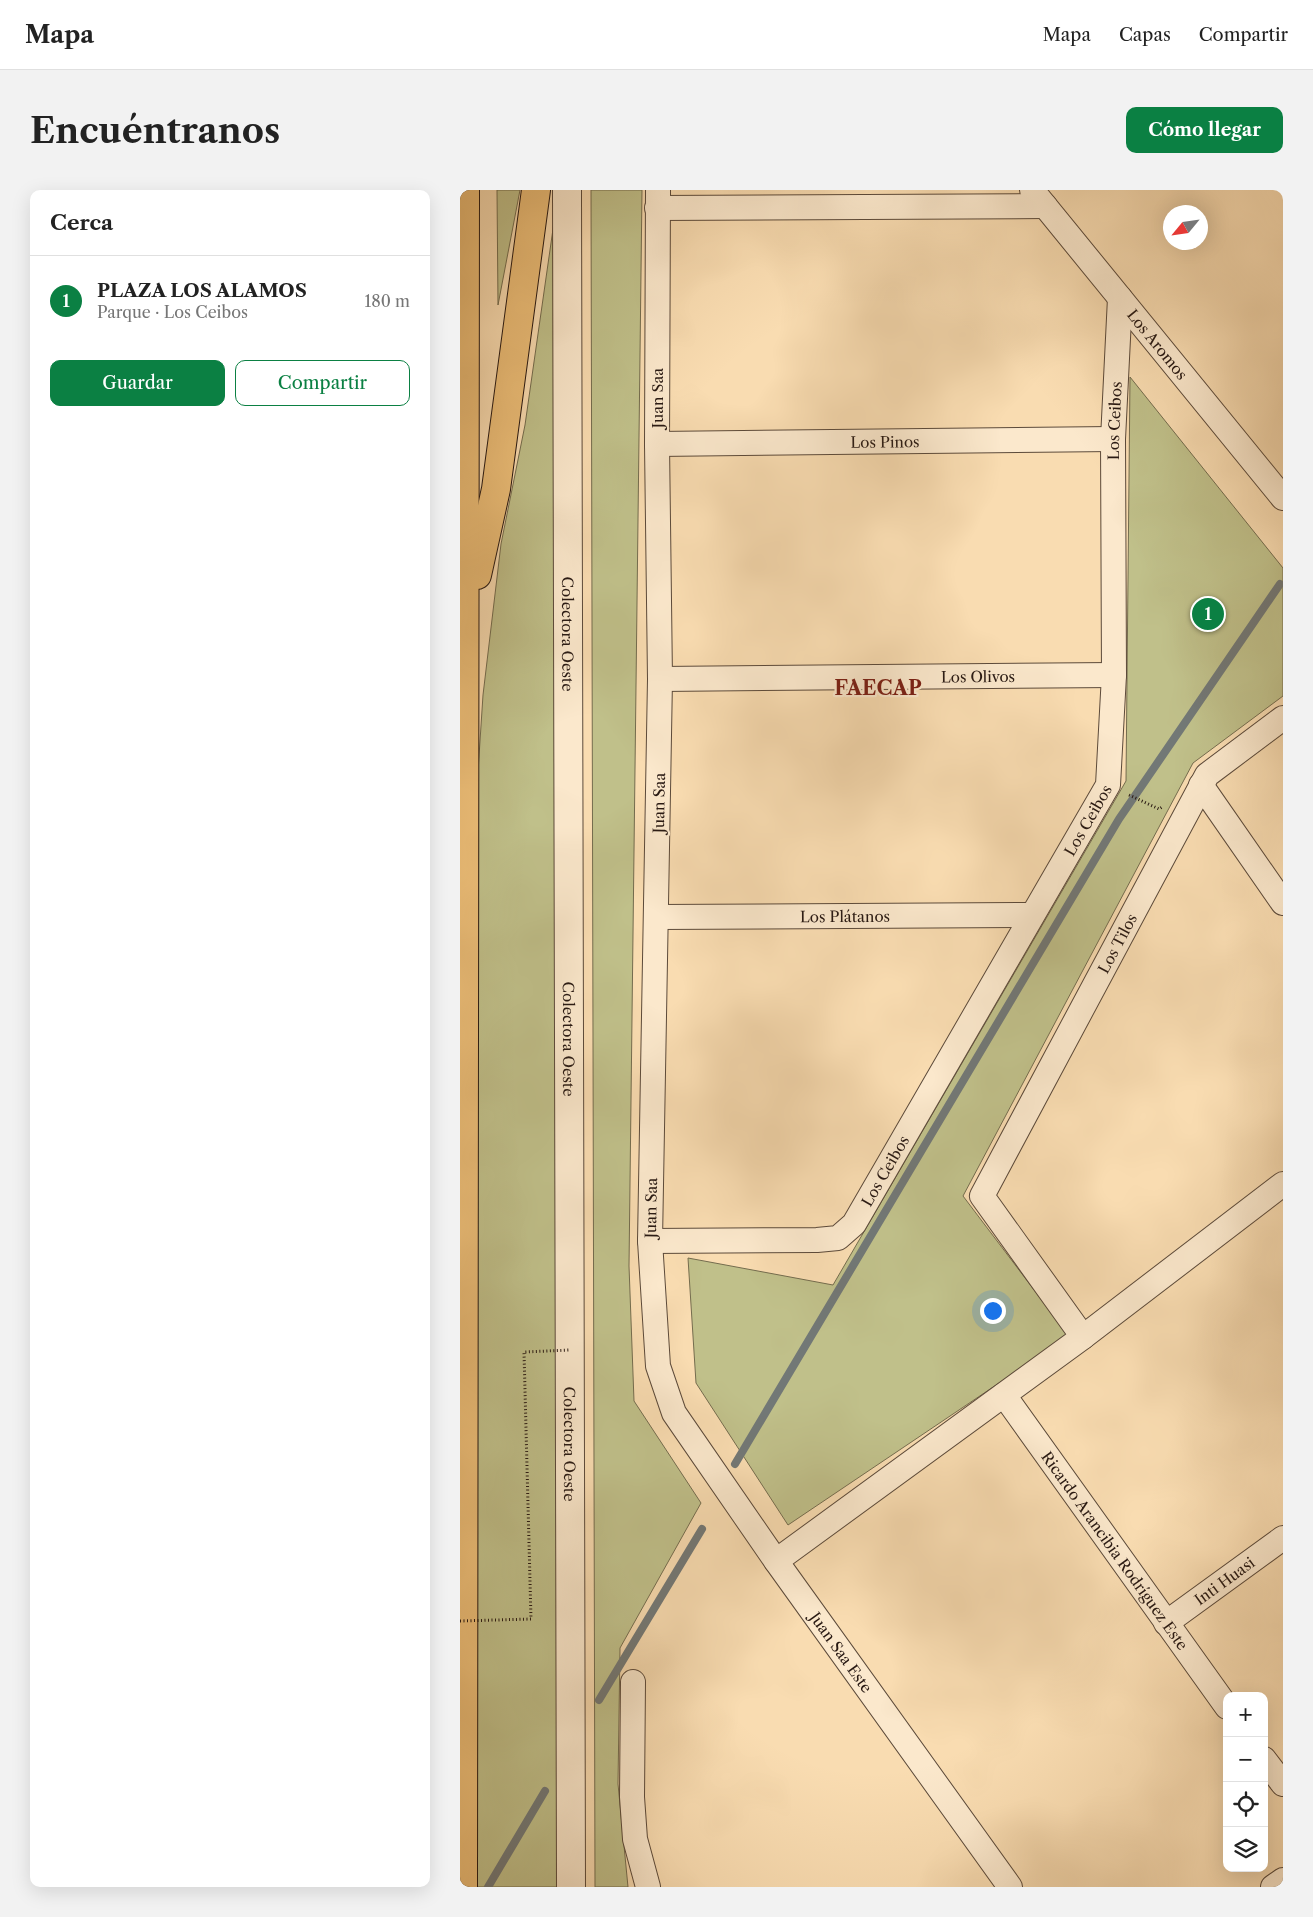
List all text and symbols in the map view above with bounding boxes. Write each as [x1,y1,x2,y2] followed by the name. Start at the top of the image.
[25,20,94,49] text: Mapa
[1043,24,1091,46] text: Mapa
[1119,24,1171,46] text: Capas
[1199,24,1288,46] text: Compartir
[1126,107,1283,153] button: Cómo llegar
[30,109,280,152] text: Encuéntranos
[1163,205,1208,250] north arrow
[50,210,113,235] text: Cerca
[97,279,307,302] text: PLAZA LOS ALAMOS
[62,291,70,311] text: 1
[364,291,410,311] text: 180 m
[97,302,248,322] text: Parque · Los Ceibos
[1123,305,1192,383] street label: Los Aromos
[50,360,225,406] button: Guardar
[235,360,410,406] button: Compartir
[648,368,667,430] street label: Juan Saa
[1103,381,1125,460] street label: Los Ceibos
[850,432,920,451] street label: Los Pinos
[558,576,578,692] street label: Colectora Oeste
[1192,595,1224,633] pin: 1
[941,666,1015,686] street label: Los Olivos
[834,676,922,700] district label: FAECAP
[649,773,669,835] street label: Juan Saa
[1060,781,1116,859] street label: Los Ceibos
[800,906,890,926] street label: Los Plátanos
[1093,910,1141,976] street label: Los Tilos
[559,981,579,1097] street label: Colectora Oeste
[857,1132,913,1210] street label: Los Ceibos
[641,1178,661,1240] street label: Juan Saa
[980,1298,1006,1324] your location
[560,1386,580,1502] street label: Colectora Oeste
[1038,1447,1192,1653] street label: Ricardo Arancibia Rodríguez Este
[1190,1552,1258,1609] street label: Inti Huasi
[805,1607,877,1696] street label: Juan Saa Este
[1223,1692,1268,1872] map controls
[1223,1692,1268,1737] button: +
[1223,1737,1268,1782] button: −
[1223,1782,1268,1827] button: locate
[1223,1827,1268,1872] button: layers

